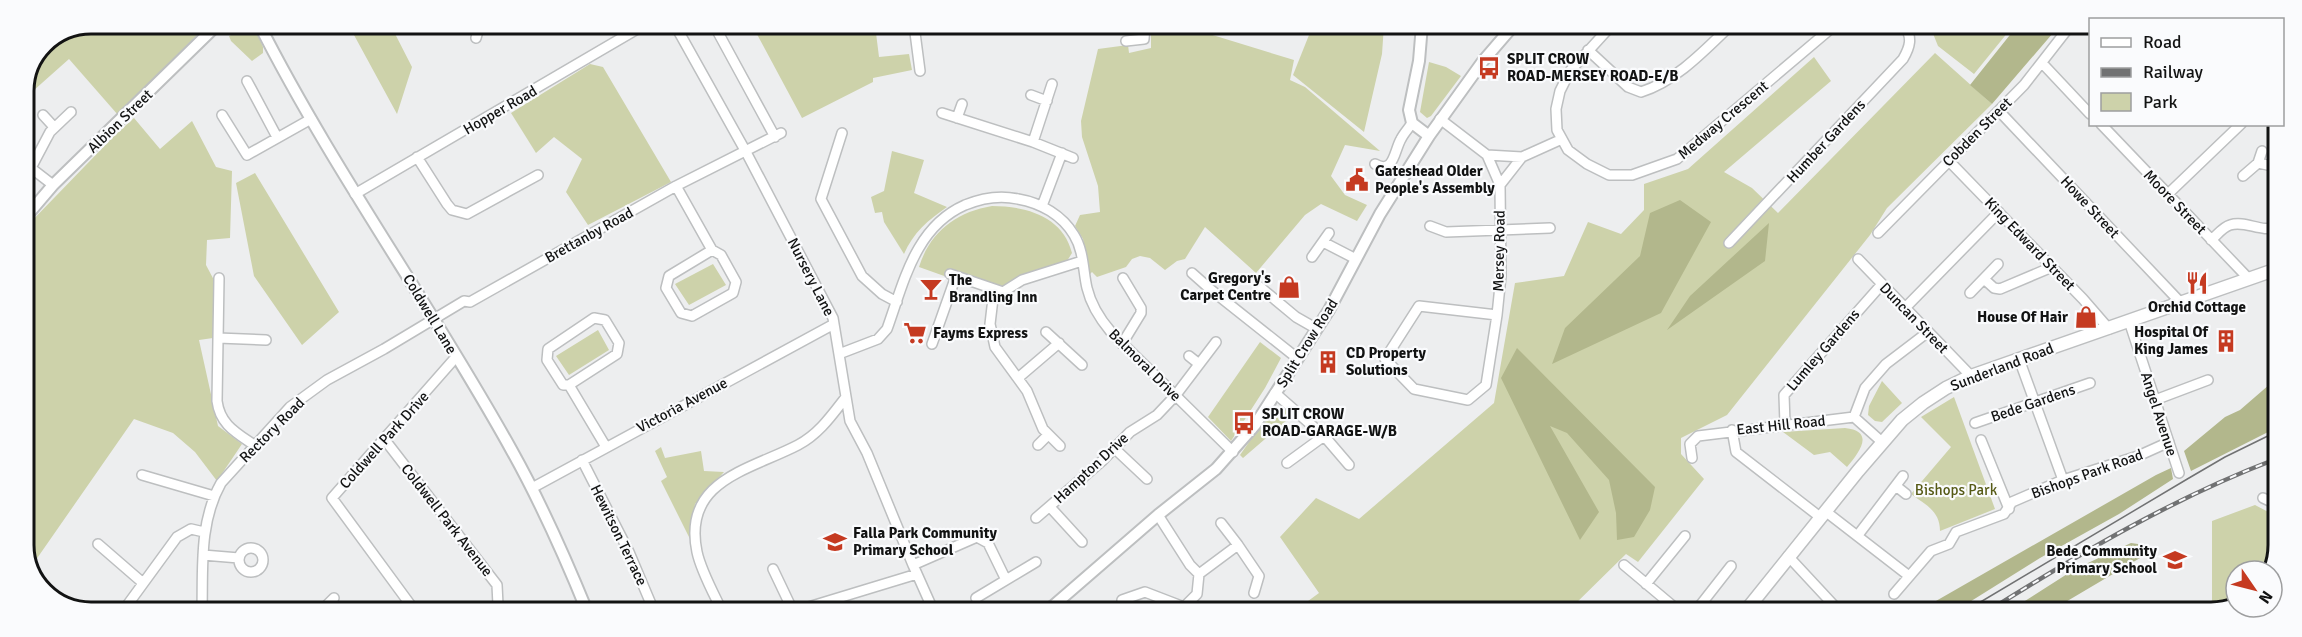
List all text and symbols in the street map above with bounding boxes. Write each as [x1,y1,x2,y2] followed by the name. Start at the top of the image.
[2089,18,2284,126] legend
[2143,31,2182,53] text: Road
[1507,50,1678,85] place label: SPLIT CROW ROAD-MERSEY ROAD-E/B
[1476,55,1502,81] bus stop icon: SPLIT CROW ROAD-MERSEY ROAD-E/B
[2143,61,2204,83] text: Railway
[1674,77,1772,163] street label: Medway Crescent
[460,82,540,138] street label: Hopper Road
[84,85,156,157] street label: Albion Street
[2143,91,2178,113] text: Park
[1939,94,2015,170] street label: Cobden Street
[1783,95,1869,186] street label: Humber Gardens
[1375,162,1495,197] place label: Gateshead Older People's Assembly
[2140,166,2210,238] street label: Moore Street
[1344,167,1370,193] public building icon: Gateshead Older People's Assembly
[2057,172,2123,242] street label: Howe Street
[1981,194,2079,294] street label: King Edward Street
[542,203,636,267] street label: Brettanby Road
[1489,210,1509,292] street label: Mersey Road
[784,235,838,319] street label: Nursery Lane
[1180,269,1271,304] place label: Gregory's Carpet Centre
[2184,270,2210,296] restaurant icon: Orchid Cottage
[399,271,461,357] street label: Coldwell Lane
[949,271,1038,306] place label: The Brandling Inn
[1276,274,1302,300] shop icon: Gregory's Carpet Centre
[918,276,944,302] bar icon: The Brandling Inn
[1876,279,1952,357] street label: Duncan Street
[1273,295,1342,391] street label: Split Crow Road
[2148,298,2246,316] place label: Orchid Cottage
[2073,304,2099,330] shop icon: House Of Hair
[1783,305,1864,395] street label: Lumley Gardens
[1977,308,2068,326] place label: House Of Hair
[902,320,928,346] supermarket icon: Fayms Express
[2134,323,2210,358] place label: Hospital Of King James
[933,324,1028,342] place label: Fayms Express
[1105,325,1185,405] street label: Balmoral Drive
[2213,328,2239,354] building icon: Hospital Of King James
[1948,339,2056,395] street label: Sunderland Road
[1346,344,1426,379] place label: CD Property Solutions
[1315,349,1341,375] building icon: CD Property Solutions
[2137,370,2181,458] street label: Angel Avenue
[633,373,731,437] street label: Victoria Avenue
[1988,380,2078,426] street label: Bede Gardens
[336,388,432,492] street label: Coldwell Park Drive
[236,394,308,466] street label: Rectory Road
[1262,405,1397,440] place label: SPLIT CROW ROAD-GARAGE-W/B
[1231,410,1257,436] bus stop icon: SPLIT CROW ROAD-GARAGE-W/B
[1736,411,1826,439] street label: East Hill Road
[1050,429,1132,507] street label: Hampton Drive
[2029,445,2145,503] street label: Bishops Park Road
[397,460,497,580] street label: Coldwell Park Avenue
[1915,481,1998,499] park label: Bishops Park
[587,482,651,588] street label: Hewitson Terrace
[853,524,997,559] place label: Falla Park Community Primary School
[822,529,848,555] school or university icon: Falla Park Community Primary School
[2046,542,2158,577] place label: Bede Community Primary School
[2162,547,2188,573] school or university icon: Bede Community Primary School
[2224,559,2284,619] north arrow
[2254,587,2277,607] text: N

